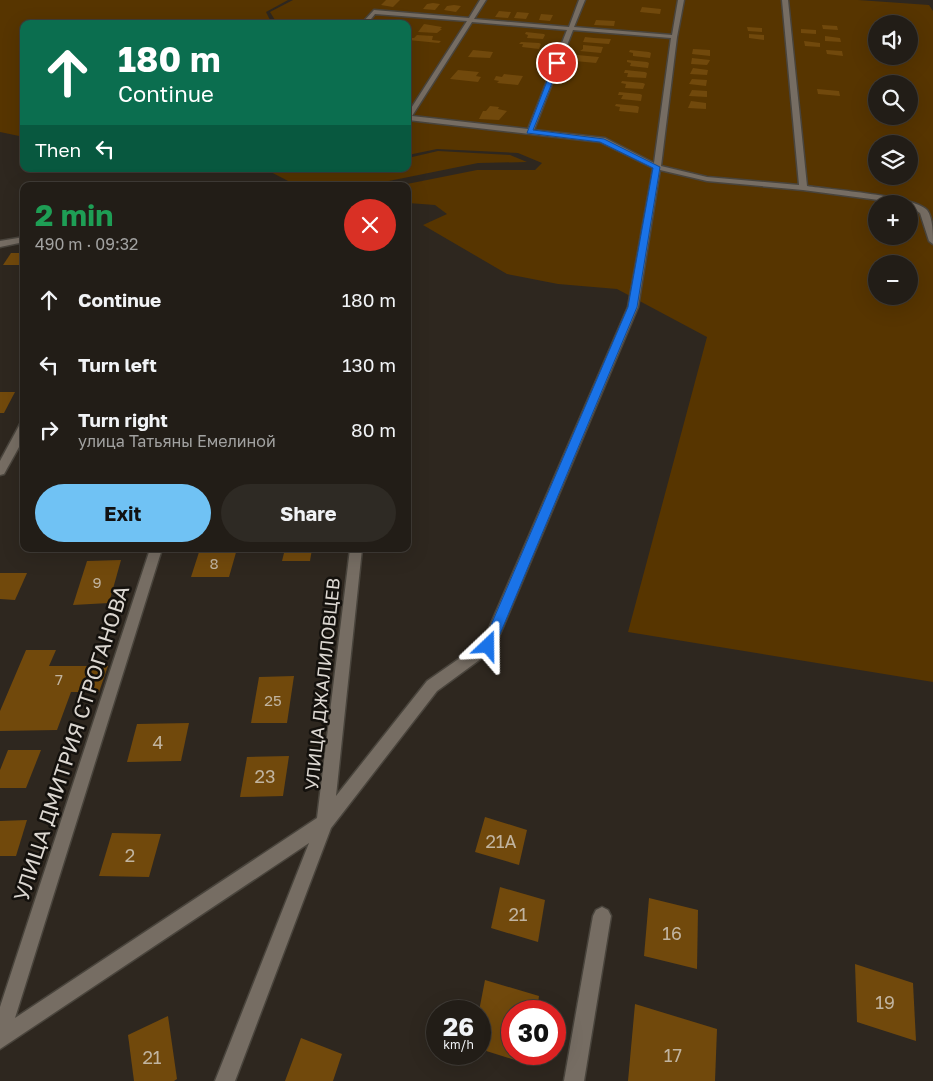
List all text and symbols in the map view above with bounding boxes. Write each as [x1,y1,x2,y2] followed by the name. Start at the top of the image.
[868,15,918,305] map controls
[868,15,918,65] button: sound
[118,38,221,80] text: 180 m
[35,40,100,105] icon: ahead
[536,42,578,84] pin
[543,49,571,77] icon: arrive
[868,75,918,125] button: search
[118,80,214,107] text: Continue
[91,135,119,163] icon: left
[868,135,918,185] button: layers
[35,138,81,161] text: Then
[868,195,918,245] button: +
[35,197,113,233] text: 2 min
[344,199,396,251] button: close
[35,234,138,254] text: 490 m · 09:32
[868,255,918,305] button: −
[35,286,63,314] icon: ahead
[78,288,161,311] text: Continue
[342,288,396,311] text: 180 m
[35,351,63,379] icon: left
[78,353,157,376] text: Turn left
[342,353,396,376] text: 130 m
[78,408,168,431] text: Turn right
[35,416,63,444] icon: right
[351,418,396,441] text: 80 m
[78,431,276,451] text: улица Татьяны Емелиной
[35,484,211,542] button: Exit
[221,484,396,542] button: Share
[209,554,219,572] house number: 8
[92,573,102,591] house number: 9
[300,577,344,791] street label: УЛИЦА ДЖАЛИЛОВЦЕВ
[8,582,134,904] street label: УЛИЦА ДМИТРИЯ СТРОГАНОВА
[461,619,513,671] position arrow
[55,670,63,688] house number: 7
[264,691,282,709] house number: 25
[153,731,164,753] house number: 4
[255,765,275,787] house number: 23
[485,830,517,852] house number: 21А
[125,844,135,866] house number: 2
[508,903,528,925] house number: 21
[662,922,682,944] house number: 16
[875,991,895,1013] house number: 19
[501,1000,566,1065] speed limit sign: 30
[443,1011,474,1042] text: 26
[443,1037,474,1052] text: km/h
[664,1044,682,1066] house number: 17
[142,1046,162,1068] house number: 21

